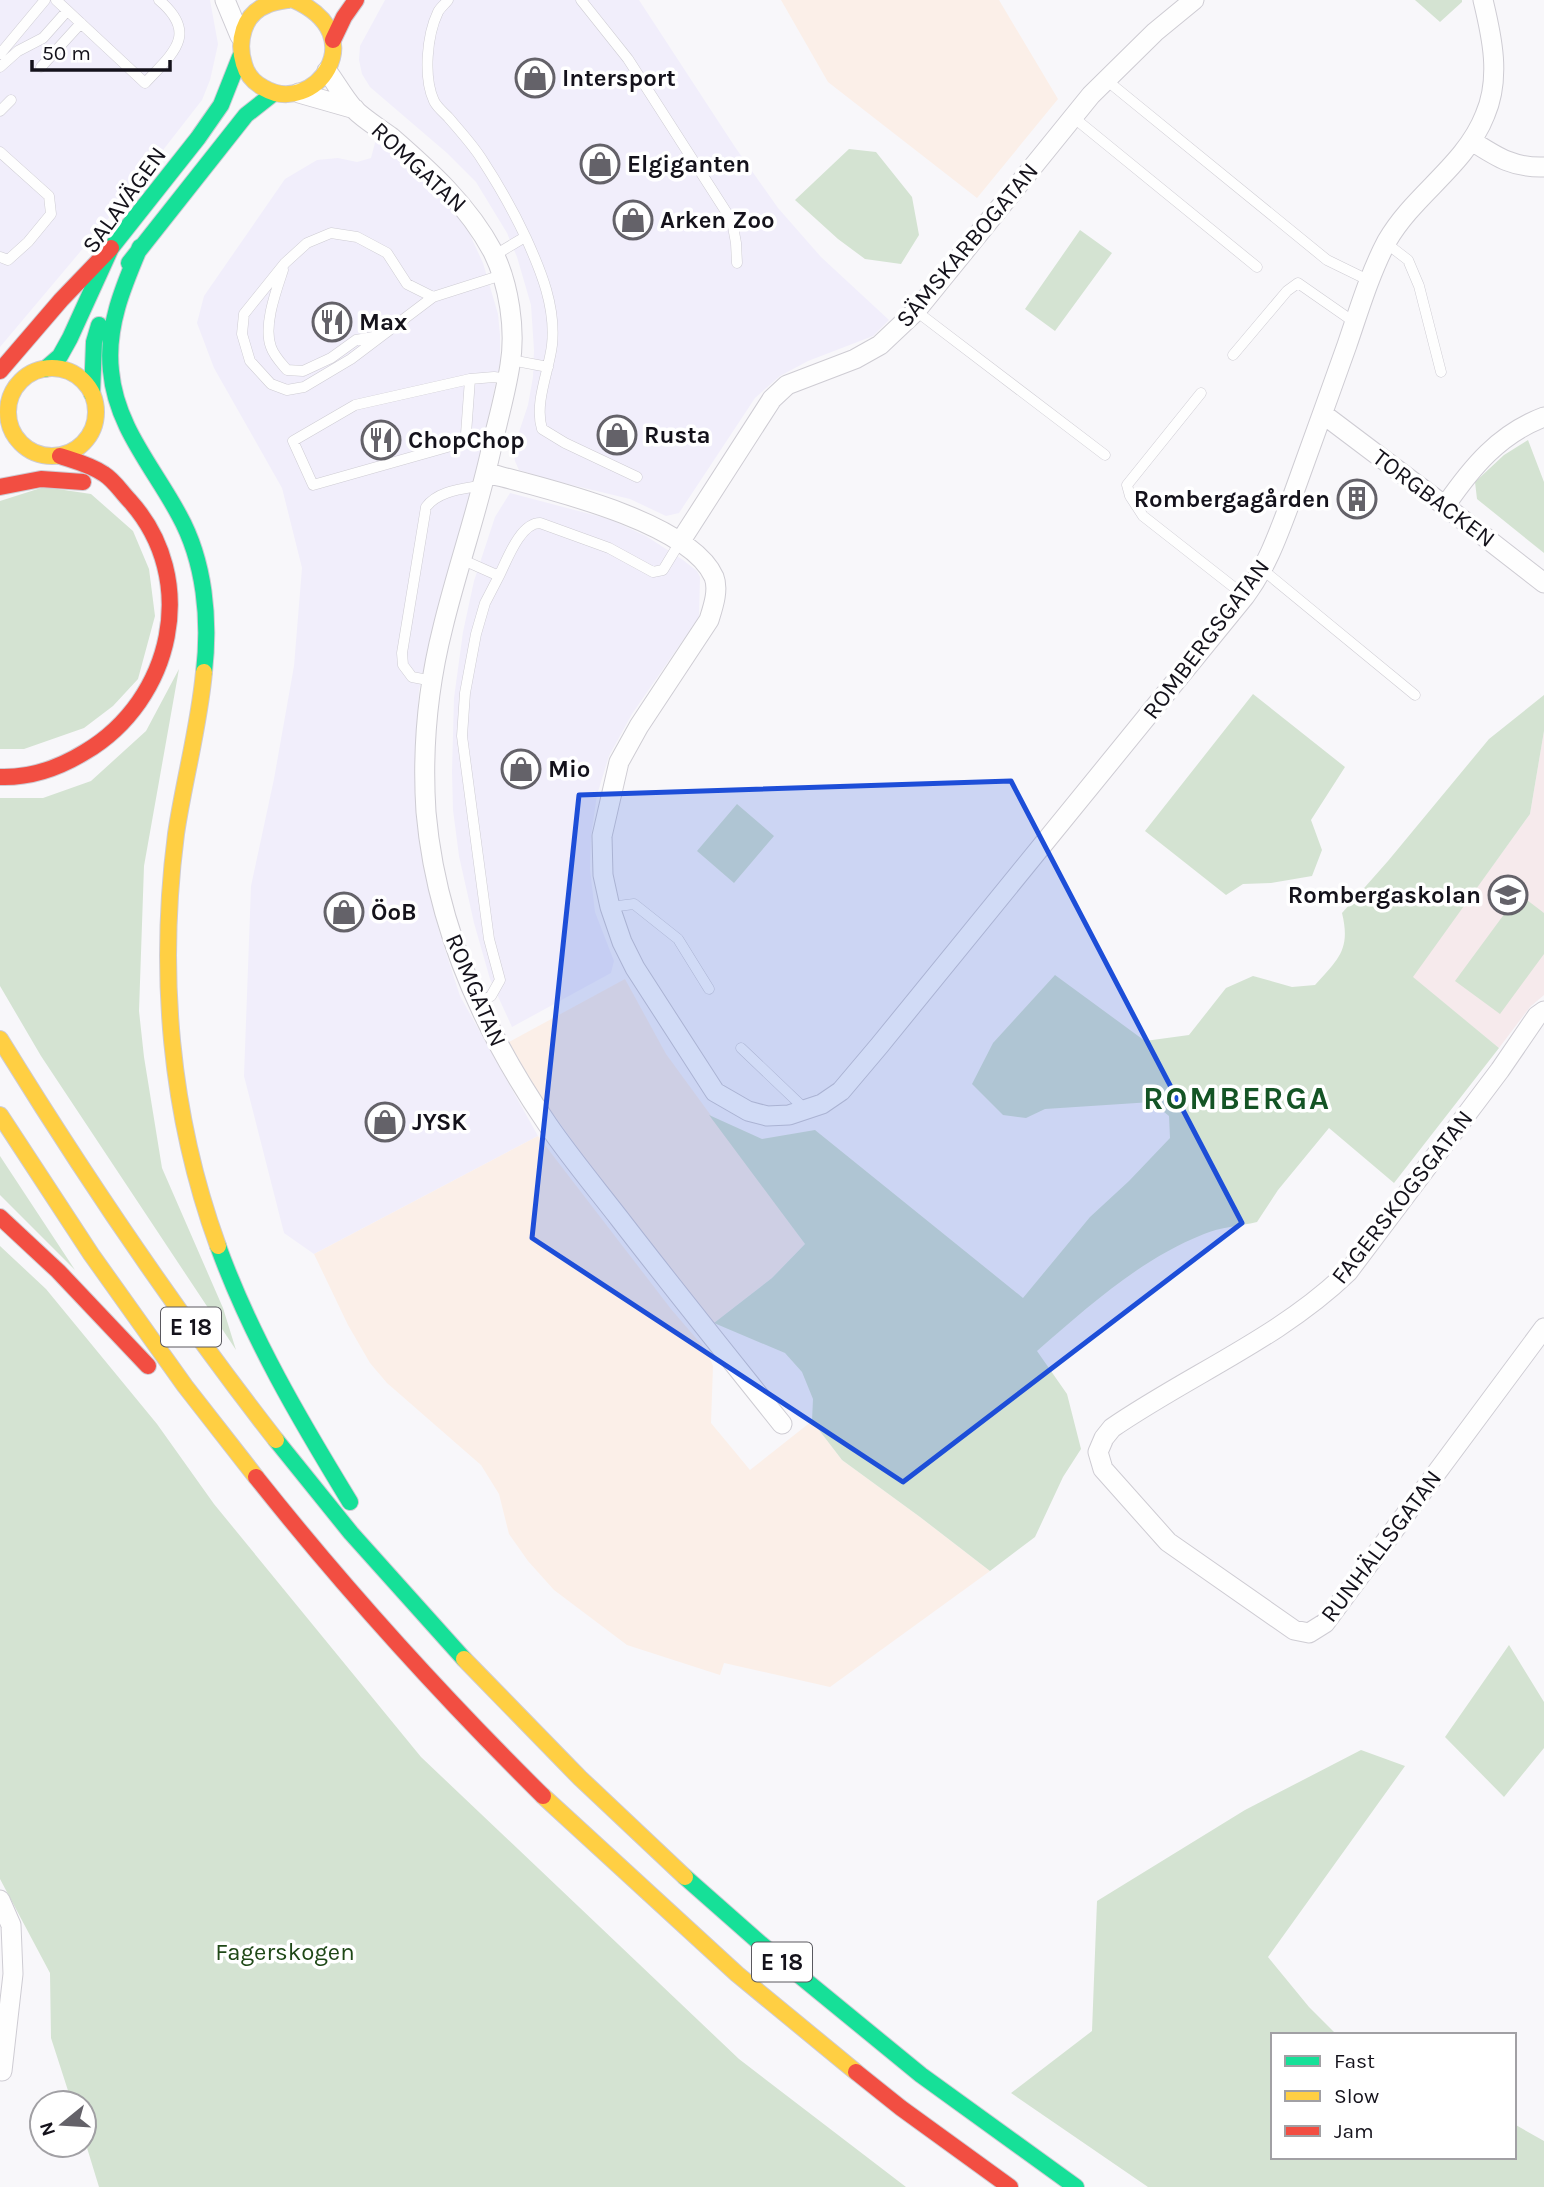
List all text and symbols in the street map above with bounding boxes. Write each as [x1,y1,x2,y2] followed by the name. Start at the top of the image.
[32,28,170,72] scale bar
[42,41,91,65] text: 50 m
[514,57,556,99] shop icon: Intersport
[562,64,676,92] place label: Intersport
[366,116,472,218] street label: ROMGATAN
[76,141,172,259] street label: SALAVÄGEN
[579,143,621,185] shop icon: Elgiganten
[627,150,750,178] place label: Elgiganten
[890,157,1044,333] street label: SÄMSKARBOGATAN
[612,199,654,241] shop icon: Arken Zoo
[660,206,775,234] place label: Arken Zoo
[311,301,353,343] restaurant icon: Max
[359,308,407,336] place label: Max
[596,414,638,456] shop icon: Rusta
[360,419,402,461] restaurant icon: ChopChop
[644,421,711,449] place label: Rusta
[408,426,525,454] place label: ChopChop
[1367,443,1501,553] street label: TORGBACKEN
[1336,478,1378,520] building icon: Rombergagården
[1134,485,1330,513] place label: Rombergagården
[1137,553,1275,725] street label: ROMBERGSGATAN
[500,748,542,790] shop icon: Mio
[548,755,590,783] place label: Mio
[1487,874,1529,916] school or university icon: Rombergaskolan
[1288,881,1481,909] place label: Rombergaskolan
[323,891,365,933] shop icon: ÖoB
[371,898,417,926] place label: ÖoB
[440,929,512,1051] street label: ROMGATAN
[1143,1080,1331,1117] district label: ROMBERGA
[364,1101,406,1143] shop icon: JYSK
[1325,1105,1479,1289] street label: FAGERSKOGSGATAN
[412,1108,467,1136] place label: JYSK
[161,1308,221,1346] road number: E 18
[1315,1464,1447,1628] street label: RUNHÄLLSGATAN
[215,1938,355,1966] park label: Fagerskogen
[752,1942,812,1982] road number: E 18
[1271,2033,1516,2159] legend
[1334,2049,1375,2073] text: Fast
[1334,2084,1379,2108] text: Slow
[28,2089,98,2159] north arrow
[35,2119,60,2139] text: N
[1334,2119,1374,2143] text: Jam

